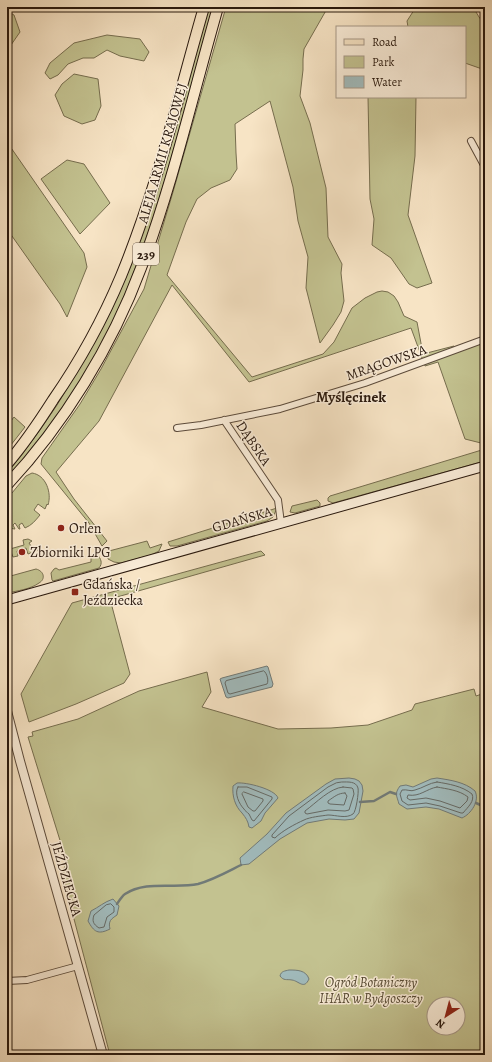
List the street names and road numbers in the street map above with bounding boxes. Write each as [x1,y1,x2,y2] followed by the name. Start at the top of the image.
[133,81,192,227] street label: ALEJA ARMII KRAJOWEJ
[133,243,159,265] road number: 239
[343,340,430,385] street label: MRĄGOWSKA
[232,417,276,470] street label: DĄBSKA
[210,502,275,537] street label: GDAŃSKA
[47,840,86,920] street label: JEŹDZIECKA

